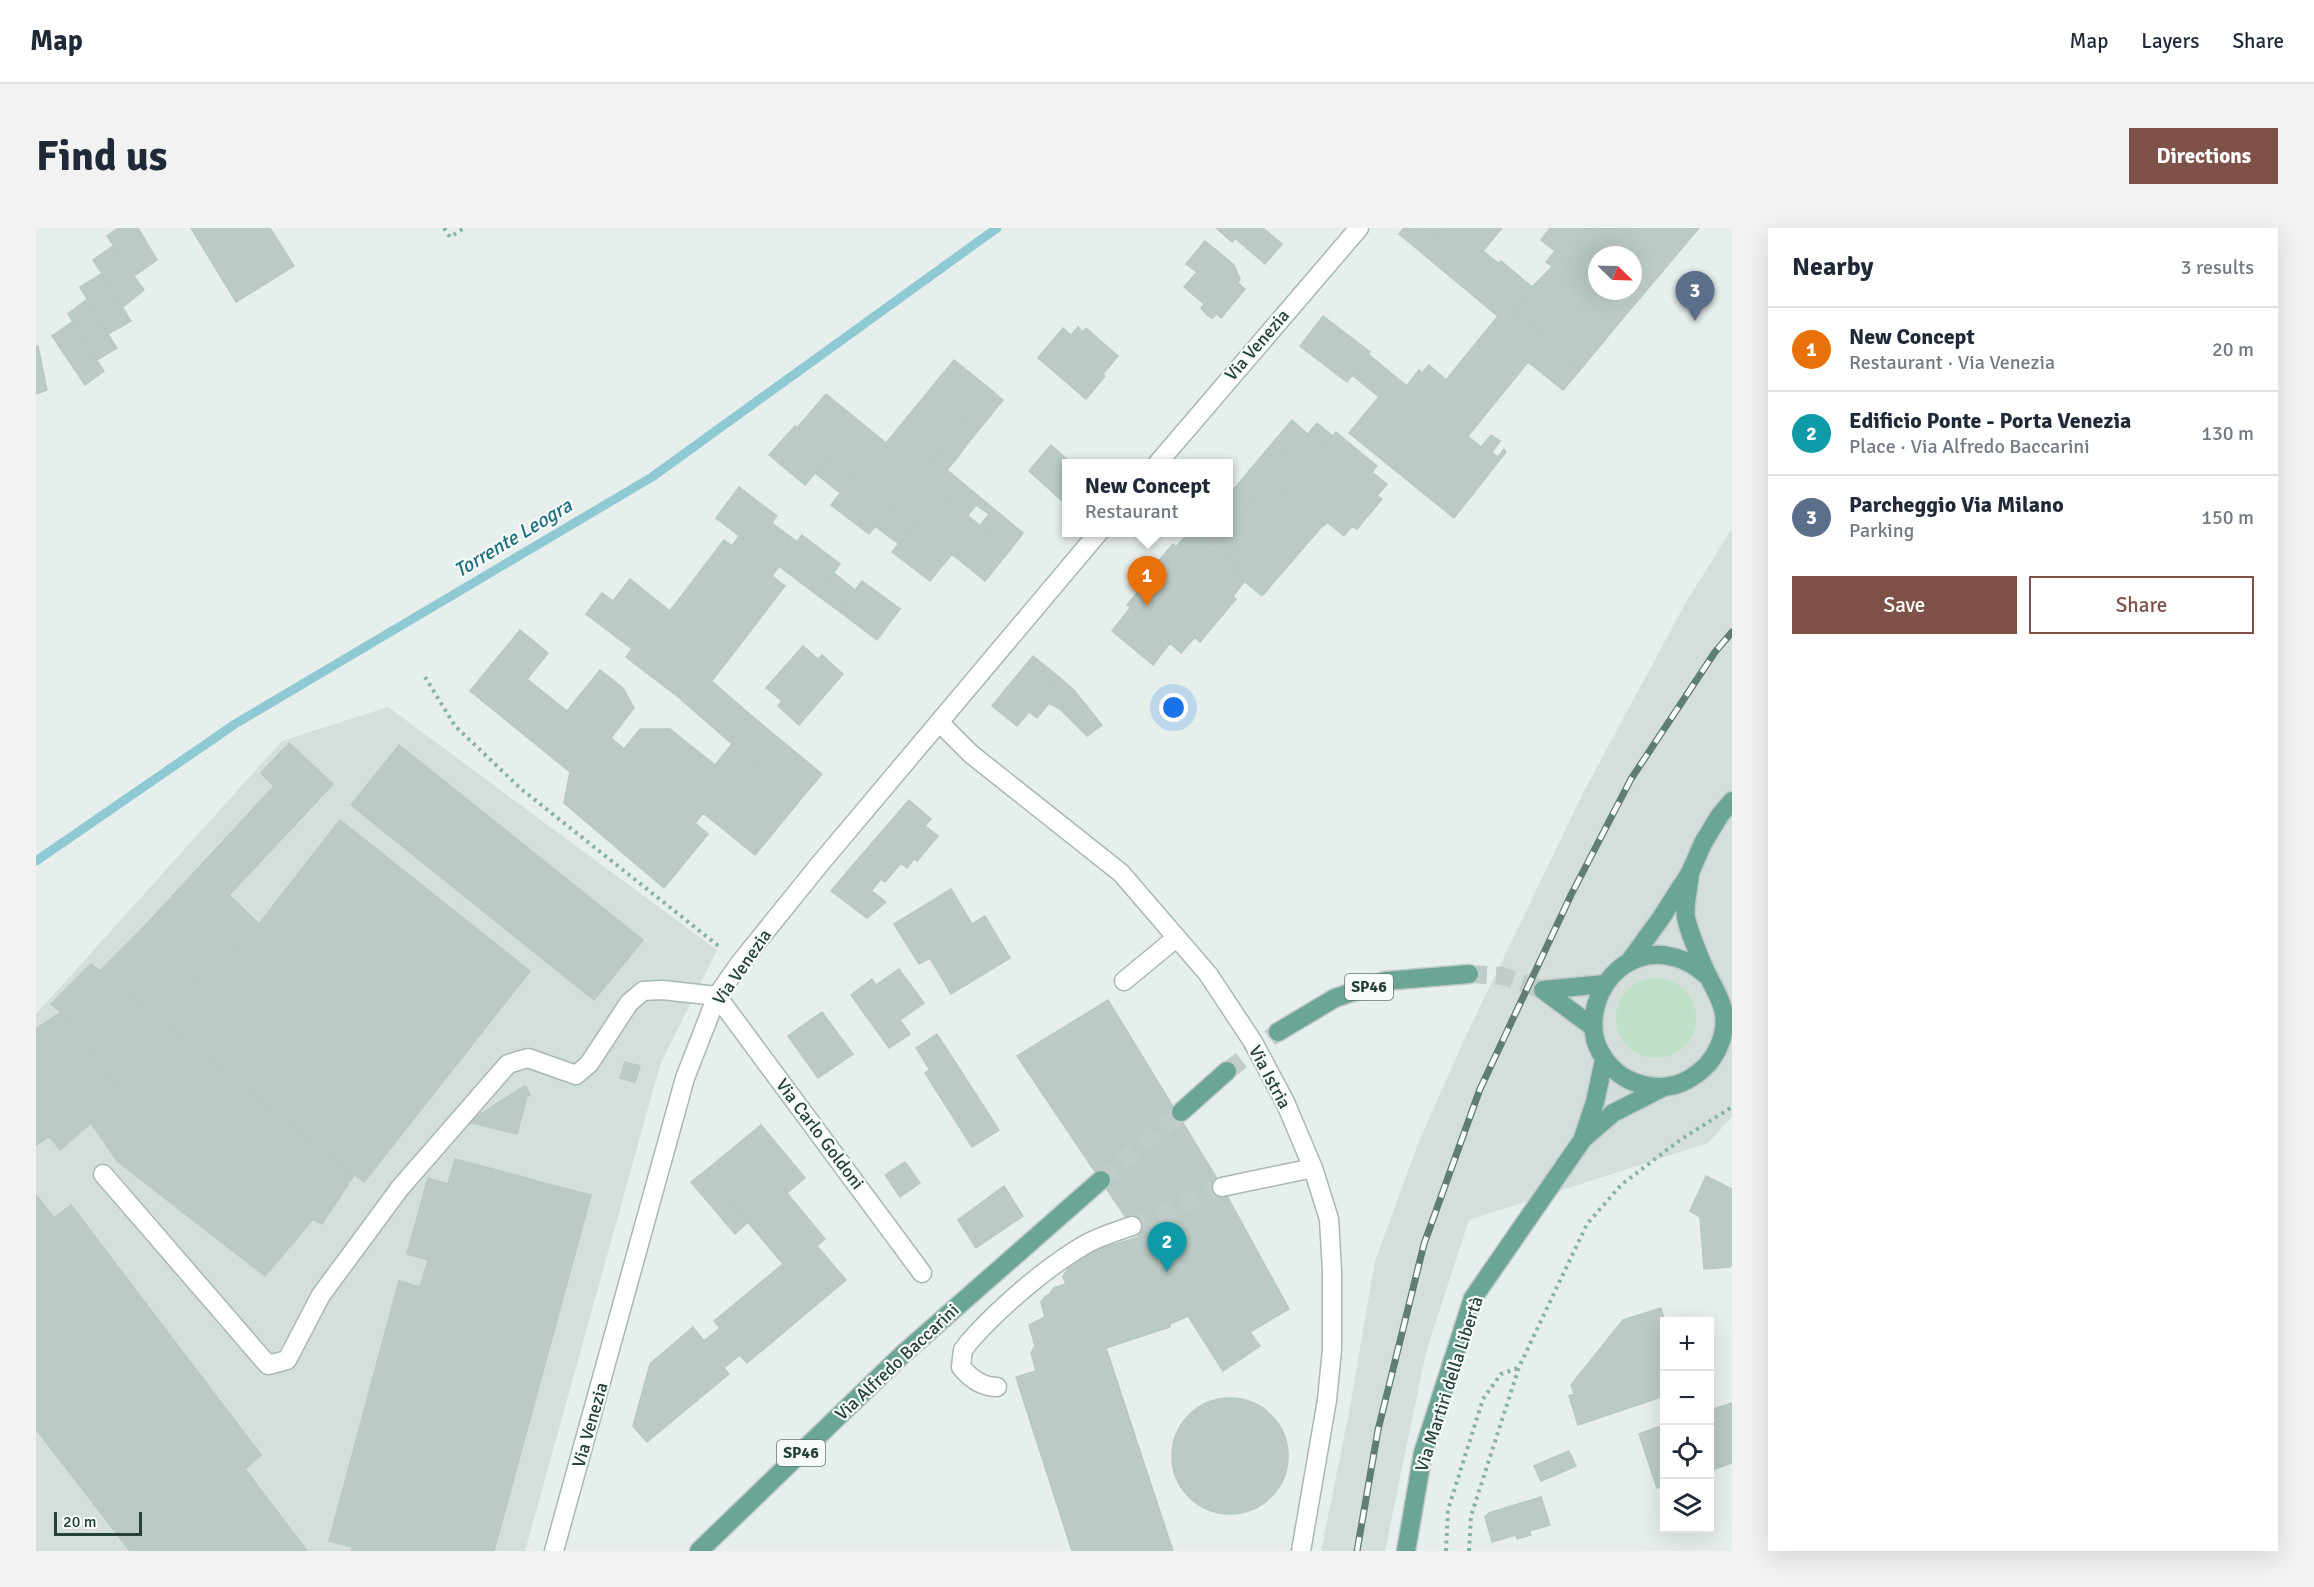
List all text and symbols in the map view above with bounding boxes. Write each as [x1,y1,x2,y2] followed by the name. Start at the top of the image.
[30,24,83,58] text: Map
[2070,28,2108,54] text: Map
[2141,28,2199,54] text: Layers
[2232,28,2284,54] text: Share
[2129,128,2278,184] button: Directions
[36,131,167,182] text: Find us
[1588,246,1642,300] north arrow
[1792,251,1873,283] text: Nearby
[2181,255,2254,280] text: 3 results
[1676,272,1714,321] pin: 3
[1220,305,1294,385] street label: Via Venezia
[1849,323,1975,350] text: New Concept
[1806,337,1817,362] text: 1
[2212,337,2254,362] text: 20 m
[1849,350,2055,375] text: Restaurant · Via Venezia
[1849,407,2131,434] text: Edificio Ponte - Porta Venezia
[1806,421,1817,446] text: 2
[2201,421,2254,446] text: 130 m
[1849,434,2090,459] text: Place · Via Alfredo Baccarini
[1062,459,1233,537] popup
[1085,472,1210,499] text: New Concept
[1849,491,2064,518] text: Parcheggio Via Milano
[449,493,577,583] water label: Torrente Leogra
[1085,499,1179,524] text: Restaurant
[1806,505,1817,530] text: 3
[2201,505,2254,530] text: 150 m
[1849,518,1914,543] text: Parking
[1128,556,1166,606] pin: 1
[1792,576,2017,634] button: Save
[2029,576,2254,634] button: Share
[1159,693,1188,722] your location
[708,925,776,1009] street label: Via Venezia
[1345,974,1393,1000] road number: SP46
[1244,1042,1296,1112] street label: Via Istria
[771,1074,869,1194] street label: Via Carlo Goldoni
[1148,1222,1186,1272] pin: 2
[1410,1294,1488,1474] street label: Via Martiri della Libertà
[831,1299,963,1425] street label: Via Alfredo Baccarini
[1660,1317,1714,1533] map controls
[1660,1317,1714,1371] button: +
[1660,1371,1714,1425] button: −
[567,1380,613,1470] street label: Via Venezia
[1660,1425,1714,1479] button: locate
[777,1440,825,1466] road number: SP46
[1660,1479,1714,1533] button: layers
[54,1509,142,1536] scale bar
[63,1512,97,1532] text: 20 m

